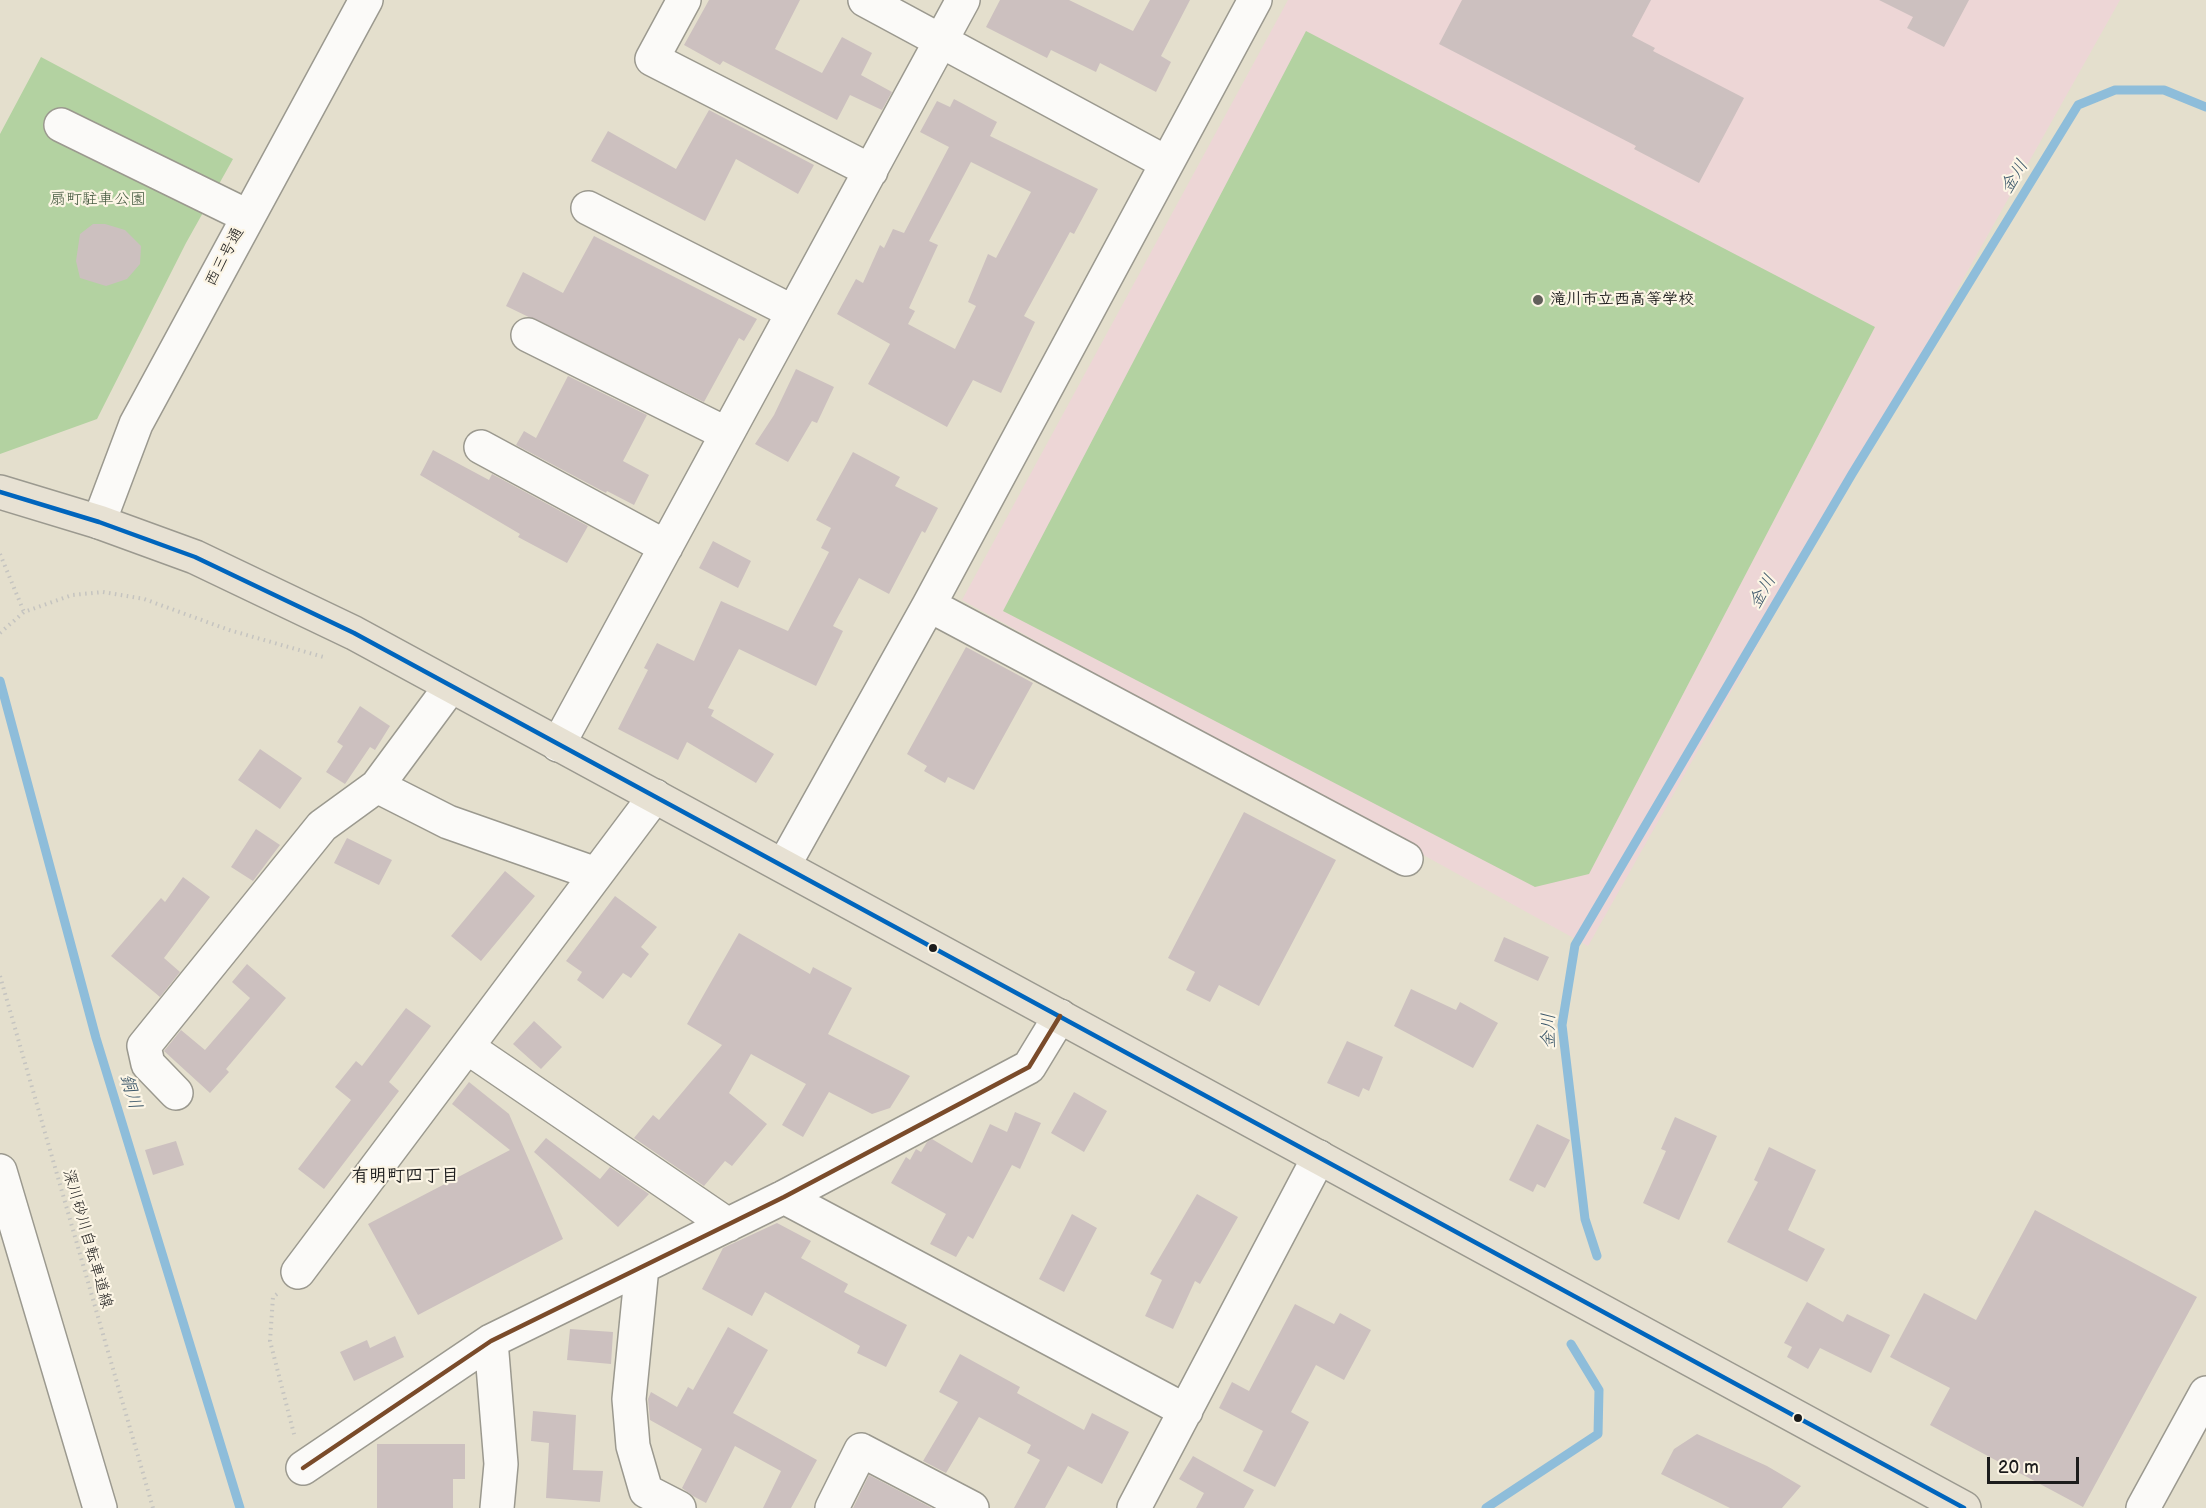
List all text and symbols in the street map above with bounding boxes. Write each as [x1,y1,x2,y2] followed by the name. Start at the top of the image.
[1996,156,2034,198] water label: 金川
[50,190,146,210] park label: 扇町駐車公園
[202,224,248,290] street label: 西三号通
[1550,290,1694,310] place label: 滝川市立西高等学校
[1531,293,1545,307] marker: 滝川市立西高等学校
[1745,571,1781,613] water label: 金川
[927,942,939,954] unlabelled marker
[1538,1013,1560,1049] water label: 金川
[114,1072,146,1112] water label: 銅川
[351,1165,459,1187] district label: 有明町四丁目
[58,1167,116,1311] street label: 深川砂川自転車道線
[1792,1412,1804,1424] unlabelled marker
[1990,1445,2082,1483] scale bar
[1998,1457,2039,1478] text: 20 m

